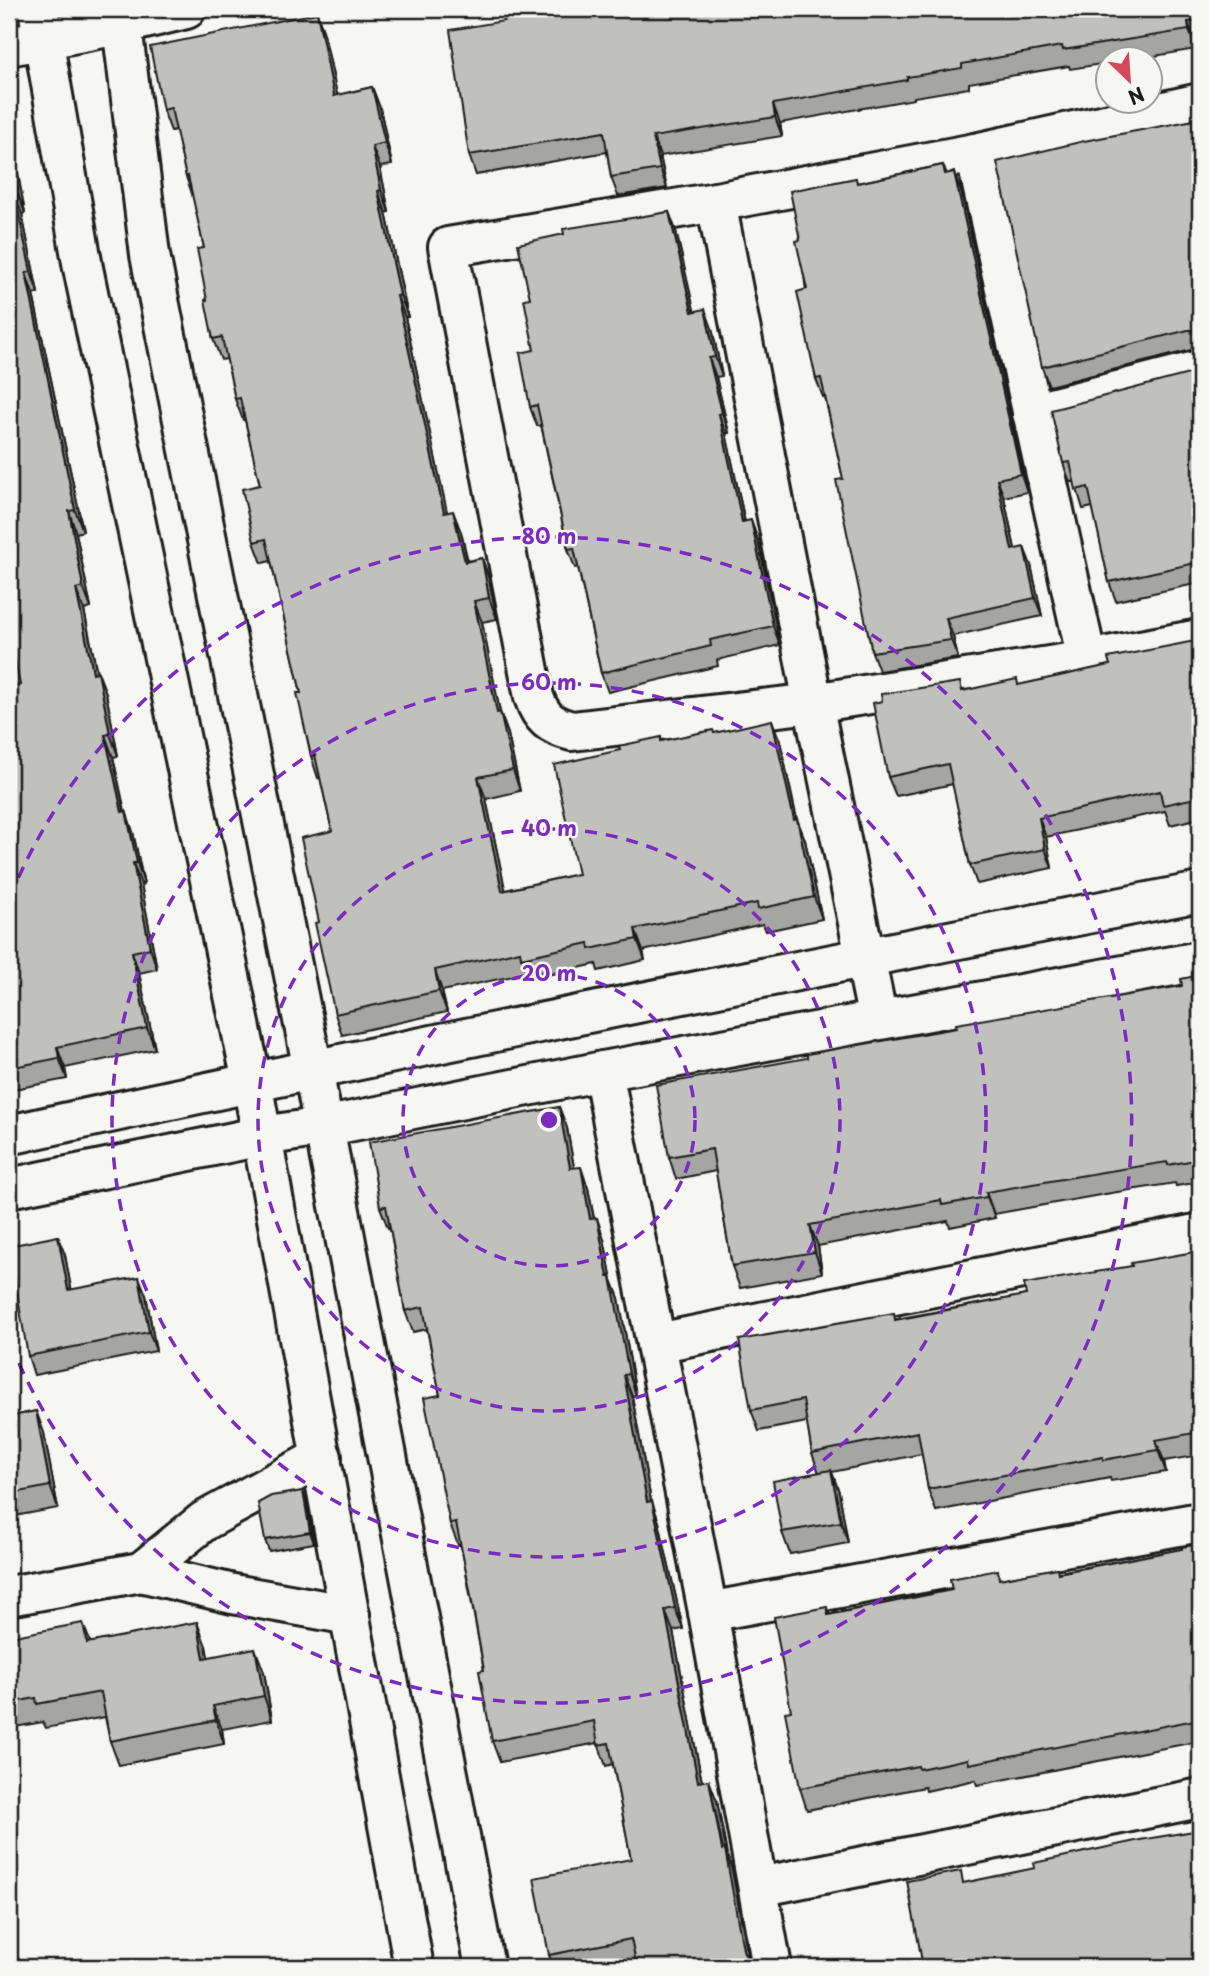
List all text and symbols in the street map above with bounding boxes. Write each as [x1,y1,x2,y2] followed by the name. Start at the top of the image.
[1094,46,1164,116] north arrow
[1124,80,1149,112] text: N
[522,519,576,551] text: 80 m
[521,665,577,697] text: 60 m
[521,811,577,843] text: 40 m
[522,956,576,988] text: 20 m
[537,1108,561,1132] centre of rings

